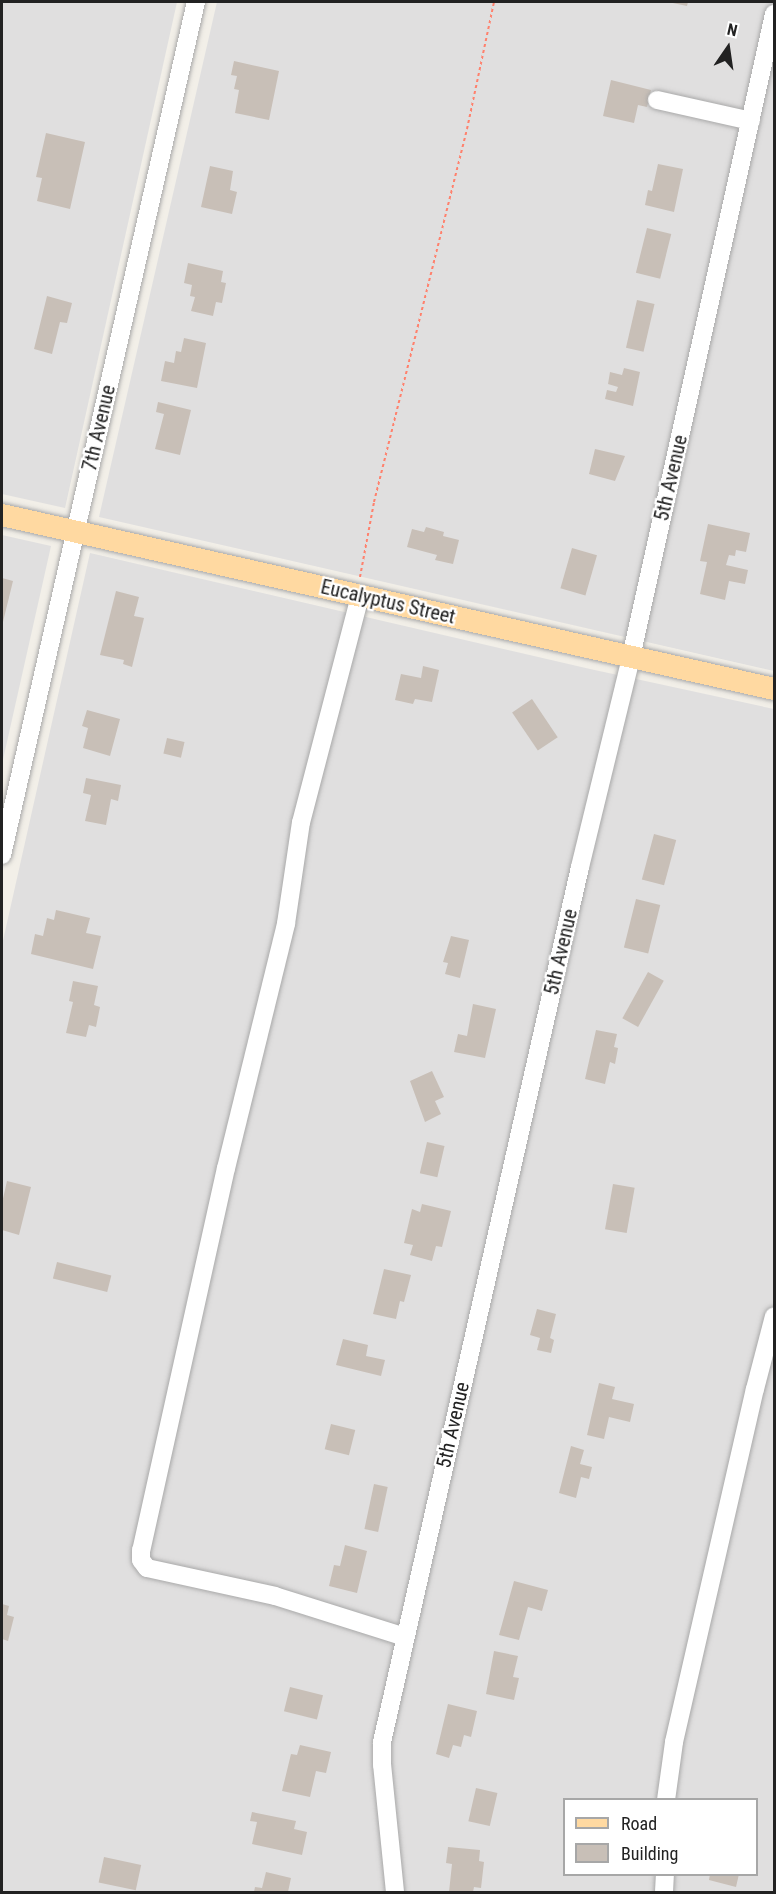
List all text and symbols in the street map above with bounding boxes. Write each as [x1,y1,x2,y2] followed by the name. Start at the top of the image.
[698,18,758,78] north arrow
[725,20,739,40] text: N
[77,383,121,473] street label: 7th Avenue
[649,433,693,523] street label: 5th Avenue
[318,575,458,629] street label: Eucalyptus Street
[539,907,583,997] street label: 5th Avenue
[431,1380,475,1470] street label: 5th Avenue
[563,1798,758,1876] legend
[621,1813,657,1834] text: Road
[621,1843,678,1864] text: Building

